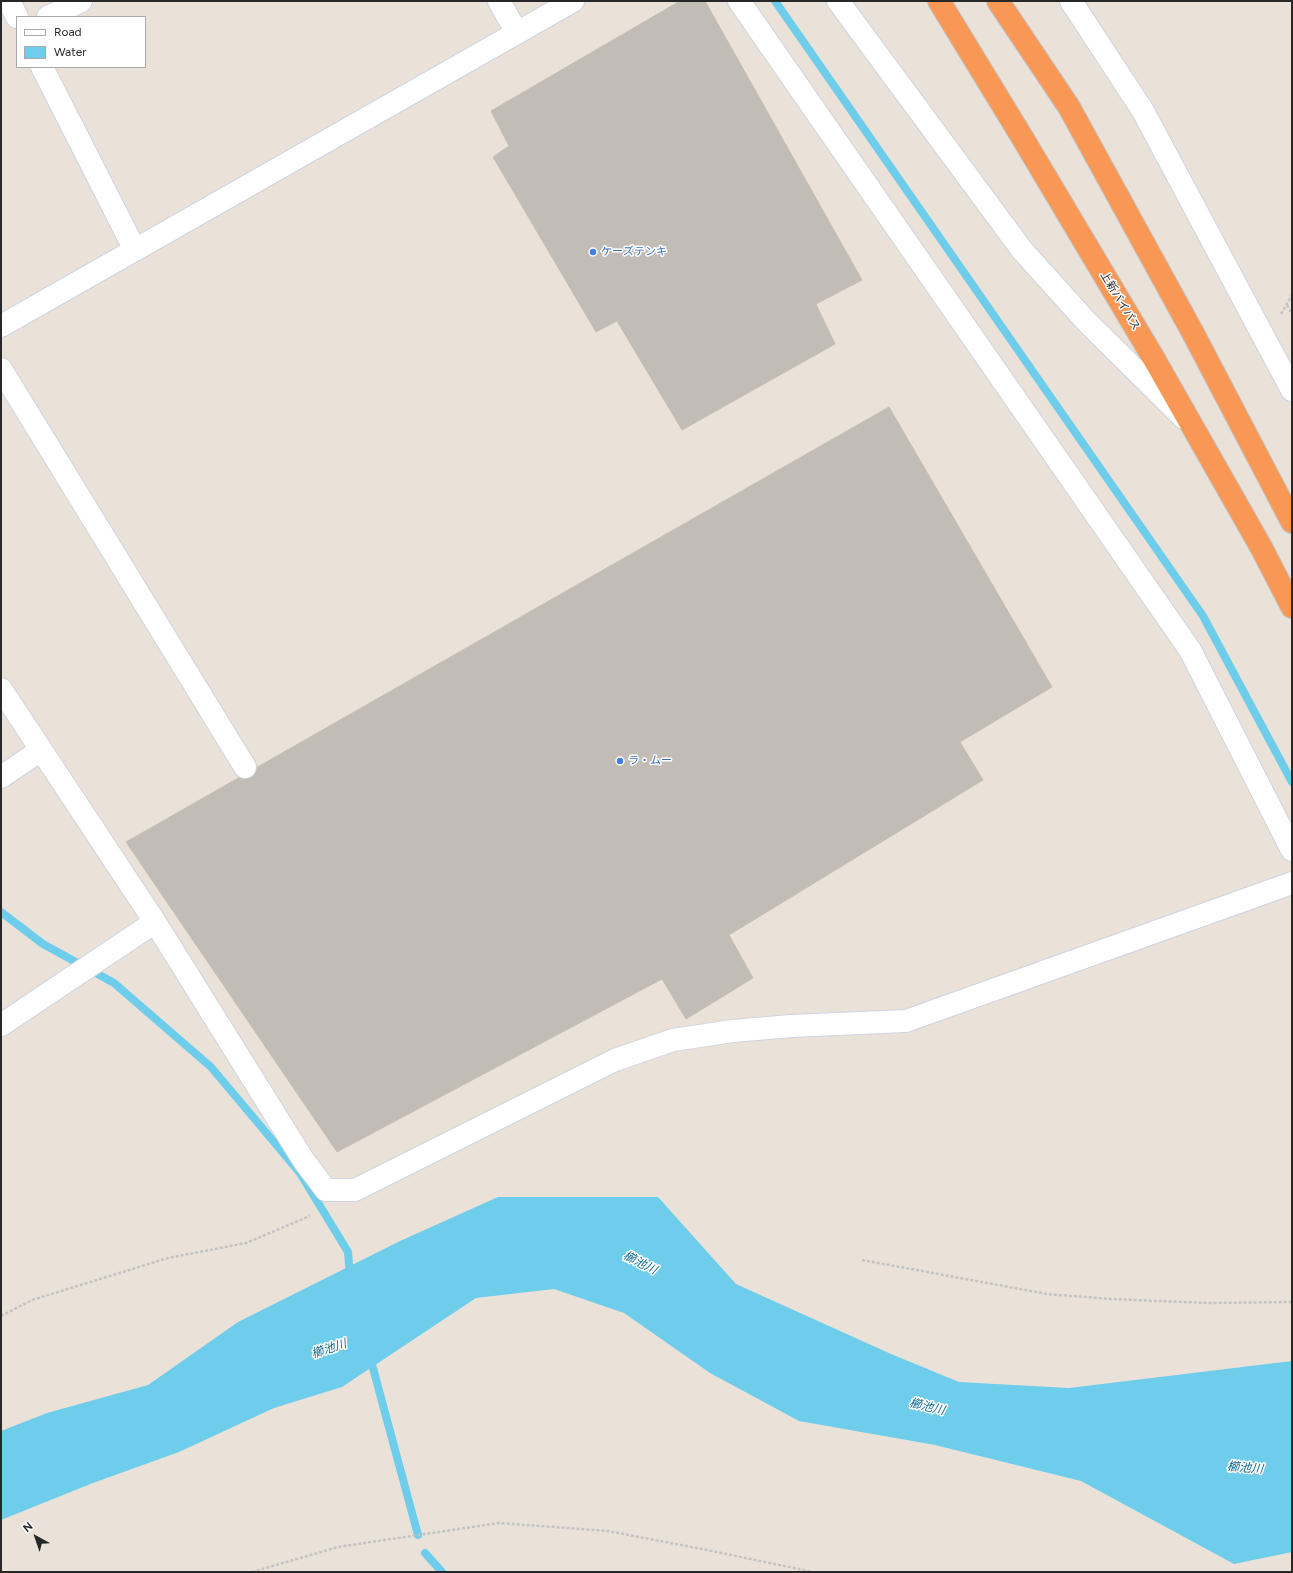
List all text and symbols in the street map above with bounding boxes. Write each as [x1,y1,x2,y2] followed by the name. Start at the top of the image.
[16,16,146,68] legend
[54,25,82,39] text: Road
[54,45,86,59] text: Water
[601,245,667,259] place label: ケーズテンキ
[588,247,598,257] marker: ケーズテンキ
[1097,269,1143,333] street label: 上新バイパス
[628,754,672,768] place label: ラ・ムー
[615,756,625,766] marker: ラ・ムー
[621,1248,659,1278] water label: 櫛池川
[310,1337,348,1361] water label: 櫛池川
[908,1396,946,1418] water label: 櫛池川
[1226,1459,1264,1477] water label: 櫛池川
[16,1517,56,1557] north arrow
[21,1520,35,1535] text: N

